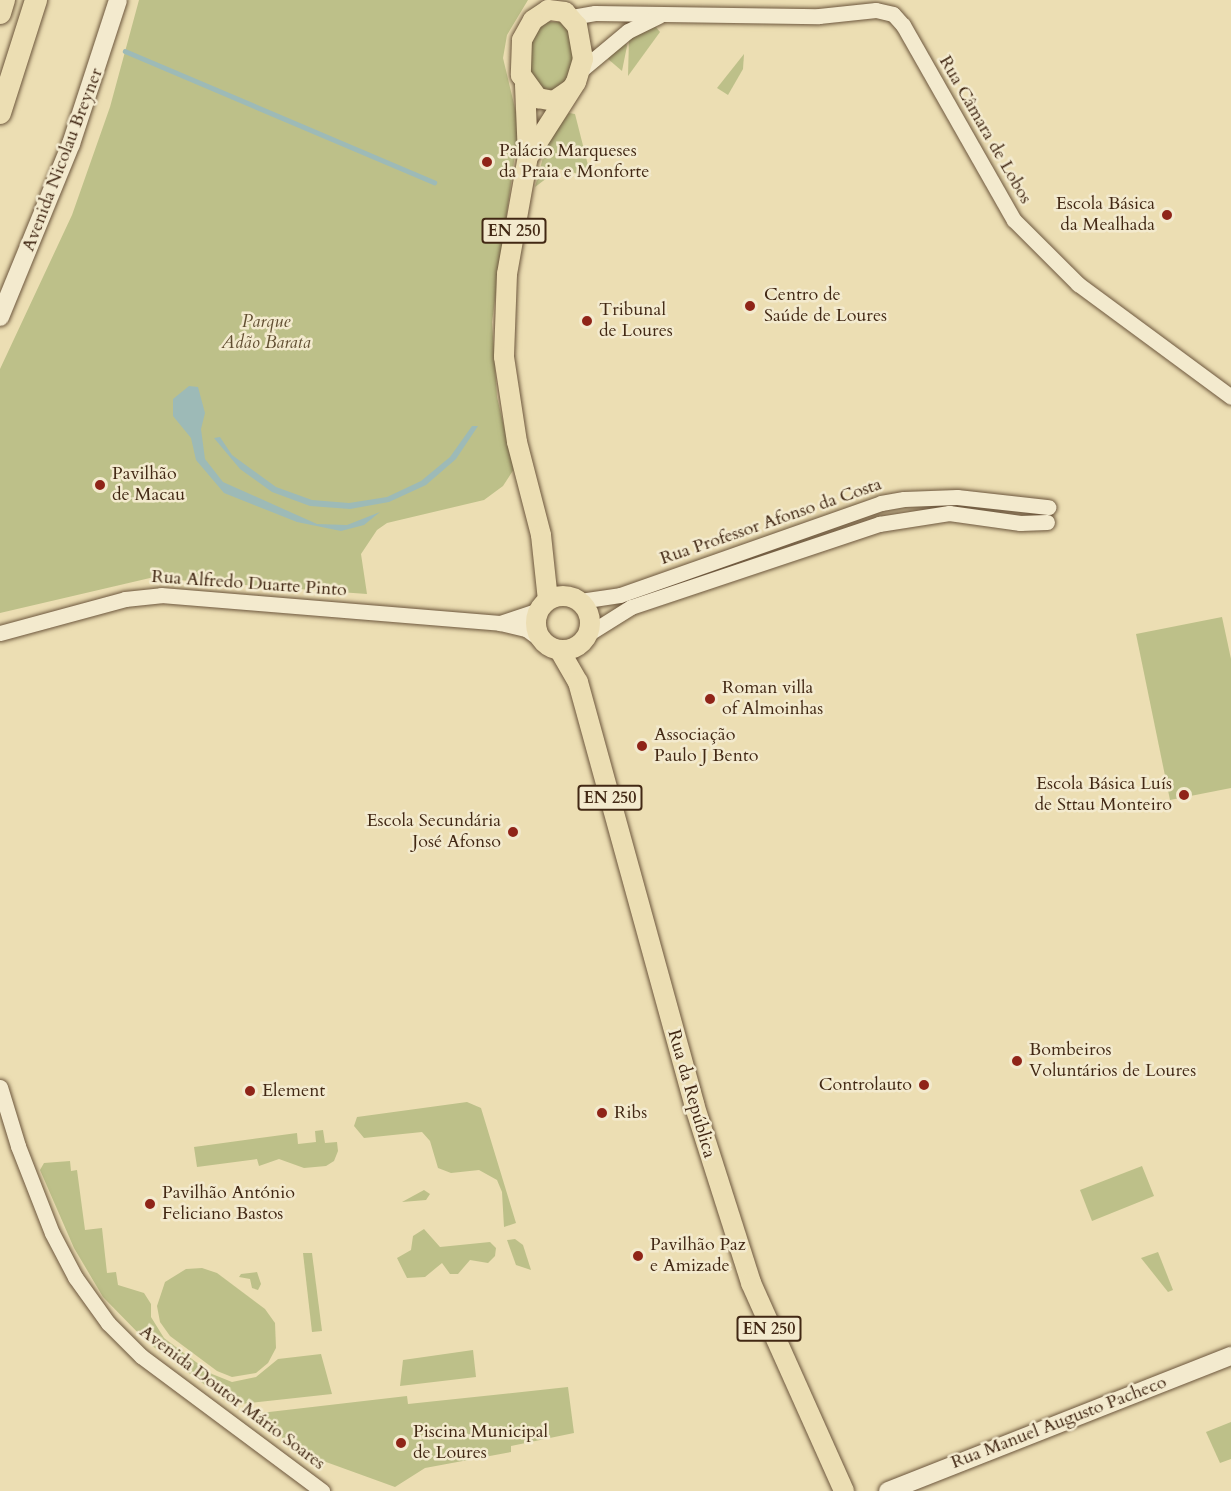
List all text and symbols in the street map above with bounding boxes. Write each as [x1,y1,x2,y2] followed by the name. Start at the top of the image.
[934,52,1036,208] street label: Rua Câmara de Lobos
[18,65,108,255] street label: Avenida Nicolau Breyner
[499,141,649,184] place label: Palácio Marqueses da Praia e Monforte
[480,155,494,169] marker: Palácio Marqueses da Praia e Monforte
[1056,194,1155,236] place label: Escola Básica da Mealhada
[1160,208,1174,222] marker: Escola Básica da Mealhada
[481,218,547,244] road number: EN 250
[764,285,887,328] place label: Centro de Saúde de Loures
[741,297,759,315] marker: Centro de Saúde de Loures
[599,300,673,342] place label: Tribunal de Loures
[221,312,311,354] park label: Parque Adão Barata
[580,314,594,328] marker: Tribunal de Loures
[112,464,185,506] place label: Pavilhão de Macau
[657,474,885,570] street label: Rua Professor Afonso da Costa
[93,478,107,492] marker: Pavilhão de Macau
[151,566,347,602] street label: Rua Alfredo Duarte Pinto
[722,678,823,720] place label: Roman villa of Almoinhas
[703,692,717,706] marker: Roman villa of Almoinhas
[654,725,758,768] place label: Associação Paulo J Bento
[635,739,649,753] marker: Associação Paulo J Bento
[1034,774,1172,816] place label: Escola Básica Luís de Sttau Monteiro
[577,785,643,811] road number: EN 250
[1177,788,1191,802] marker: Escola Básica Luís de Sttau Monteiro
[366,811,501,854] place label: Escola Secundária José Afonso
[506,825,520,839] marker: Escola Secundária José Afonso
[662,1027,720,1161] street label: Rua da República
[1029,1040,1196,1082] place label: Bombeiros Voluntários de Loures
[1010,1054,1024,1068] marker: Bombeiros Voluntários de Loures
[819,1074,912,1096] place label: Controlauto
[917,1078,931,1092] marker: Controlauto
[262,1080,325,1102] place label: Element
[243,1084,257,1098] marker: Element
[614,1102,647,1124] place label: Ribs
[595,1106,609,1120] marker: Ribs
[162,1183,295,1226] place label: Pavilhão António Feliciano Bastos
[143,1197,157,1211] marker: Pavilhão António Feliciano Bastos
[650,1235,746,1278] place label: Pavilhão Paz e Amizade
[631,1249,645,1263] marker: Pavilhão Paz e Amizade
[736,1316,802,1342] road number: EN 250
[135,1321,329,1475] street label: Avenida Doutor Mário Soares
[948,1372,1170,1474] street label: Rua Manuel Augusto Pacheco
[413,1422,548,1464] place label: Piscina Municipal de Loures
[394,1436,408,1450] marker: Piscina Municipal de Loures

